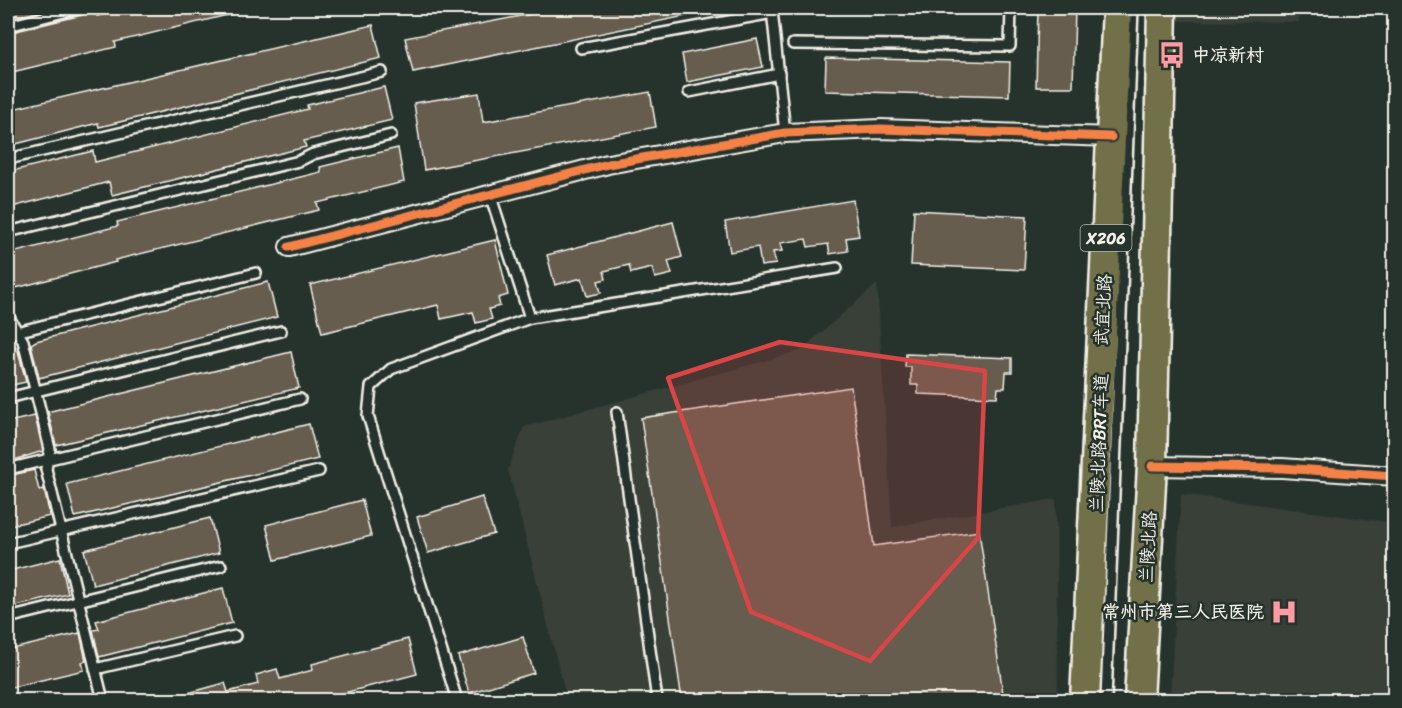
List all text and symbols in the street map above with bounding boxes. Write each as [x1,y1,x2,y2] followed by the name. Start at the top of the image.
[1192,39,1264,71] place label: 中凉新村
[1157,40,1187,70] bus stop icon: 中凉新村
[1080,225,1132,251] road number: X206
[1085,273,1121,347] street label: 武宜北路
[1081,373,1117,513] street label: 兰陵北路BRT车道
[1130,510,1166,584] street label: 兰陵北路
[1102,596,1264,628] place label: 常州市第三人民医院
[1269,597,1299,627] hospital icon: 常州市第三人民医院

